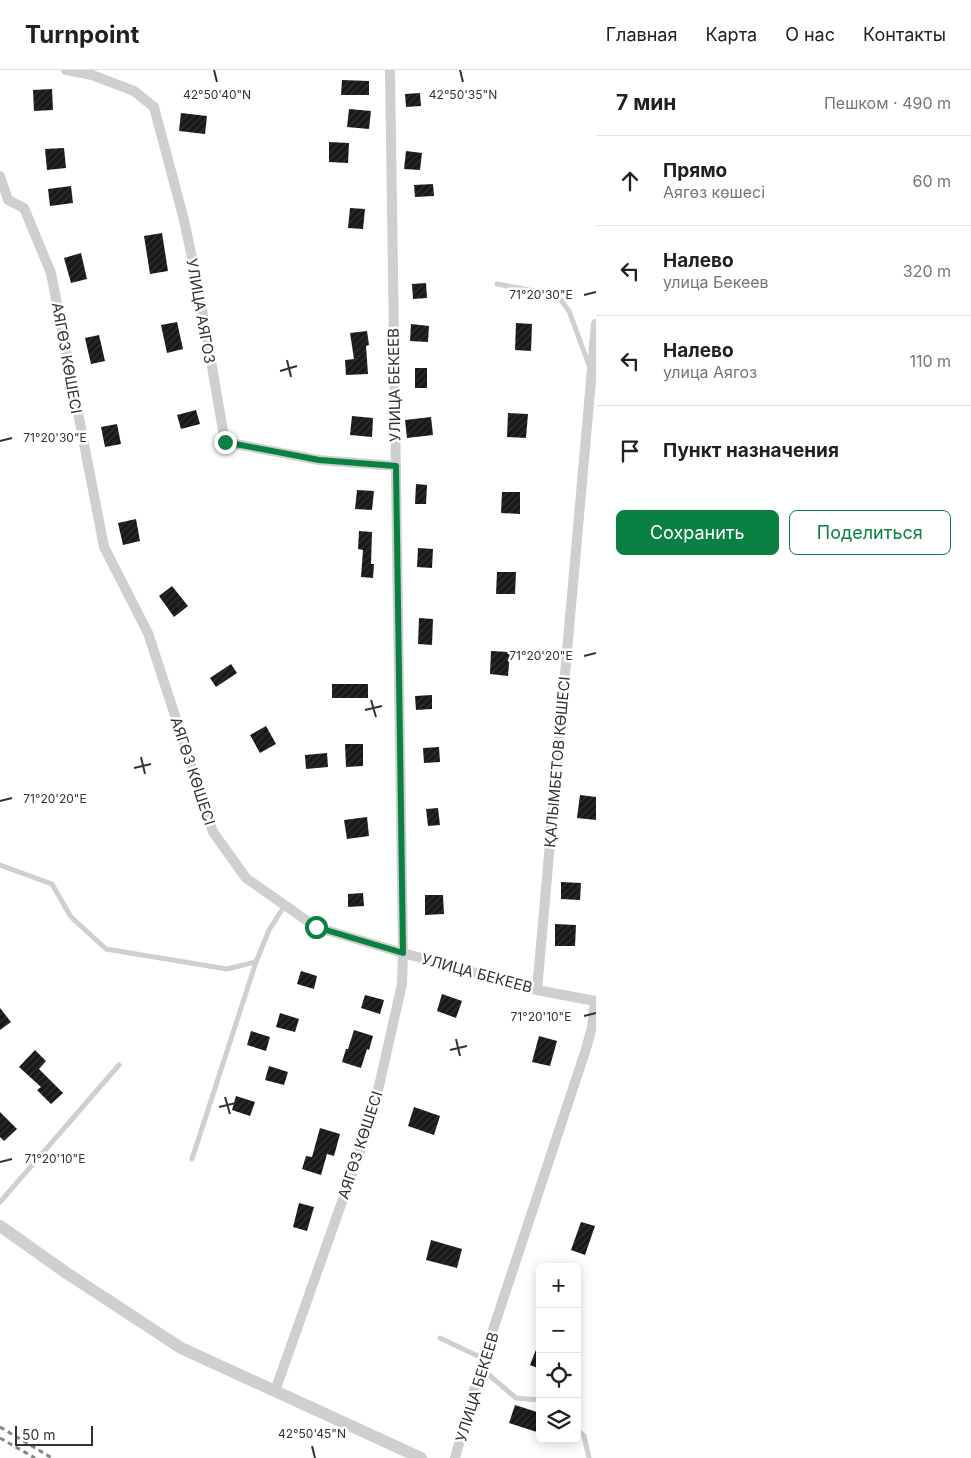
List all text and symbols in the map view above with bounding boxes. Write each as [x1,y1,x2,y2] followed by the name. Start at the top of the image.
[25,20,139,49] text: Turnpoint
[606,24,677,45] text: Главная
[705,24,757,45] text: Карта
[785,24,835,45] text: О нас
[863,24,946,45] text: Контакты
[183,87,251,102] text: 42°50'40"N
[429,87,497,102] text: 42°50'35"N
[616,90,676,115] text: 7 мин
[824,93,951,113] text: Пешком · 490 m
[663,159,727,182] text: Прямо
[616,167,644,195] icon: ahead
[912,171,951,191] text: 60 m
[663,182,765,202] text: Аягөз көшесі
[663,249,734,272] text: Налево
[182,257,220,365] street label: УЛИЦА АЯГОЗ
[616,257,644,285] icon: left
[903,261,951,281] text: 320 m
[663,272,769,292] text: улица Бекеев
[509,287,573,302] text: 71°20'30"E
[48,301,86,415] street label: АЯГӨЗ КӨШЕСІ
[384,328,404,442] street label: УЛИЦА БЕКЕЕВ
[663,339,734,362] text: Налево
[616,347,644,375] icon: left
[909,351,951,371] text: 110 m
[663,362,757,382] text: улица Аягоз
[23,430,87,445] text: 71°20'30"E
[214,431,237,454] route end
[616,437,644,465] icon: arrive
[663,439,839,462] text: Пункт назначения
[616,510,779,555] button: Сохранить
[789,510,951,555] button: Поделиться
[509,648,573,663] text: 71°20'20"E
[540,676,574,848] street label: ҚАЛЫМБЕТОВ КӨШЕСІ
[167,715,219,827] street label: АЯГӨЗ КӨШЕСІ
[23,791,87,806] text: 71°20'20"E
[305,916,328,939] route start
[419,949,535,997] street label: УЛИЦА БЕКЕЕВ
[511,1009,571,1024] text: 71°20'10"E
[334,1089,386,1201] street label: АЯГӨЗ КӨШЕСІ
[25,1151,85,1166] text: 71°20'10"E
[536,1263,581,1443] map controls
[536,1263,581,1308] button: +
[536,1308,581,1353] button: −
[451,1330,503,1444] street label: УЛИЦА БЕКЕЕВ
[536,1353,581,1398] button: locate
[536,1398,581,1443] button: layers
[15,1423,92,1446] scale bar
[22,1426,56,1443] text: 50 m
[278,1426,346,1441] text: 42°50'45"N

